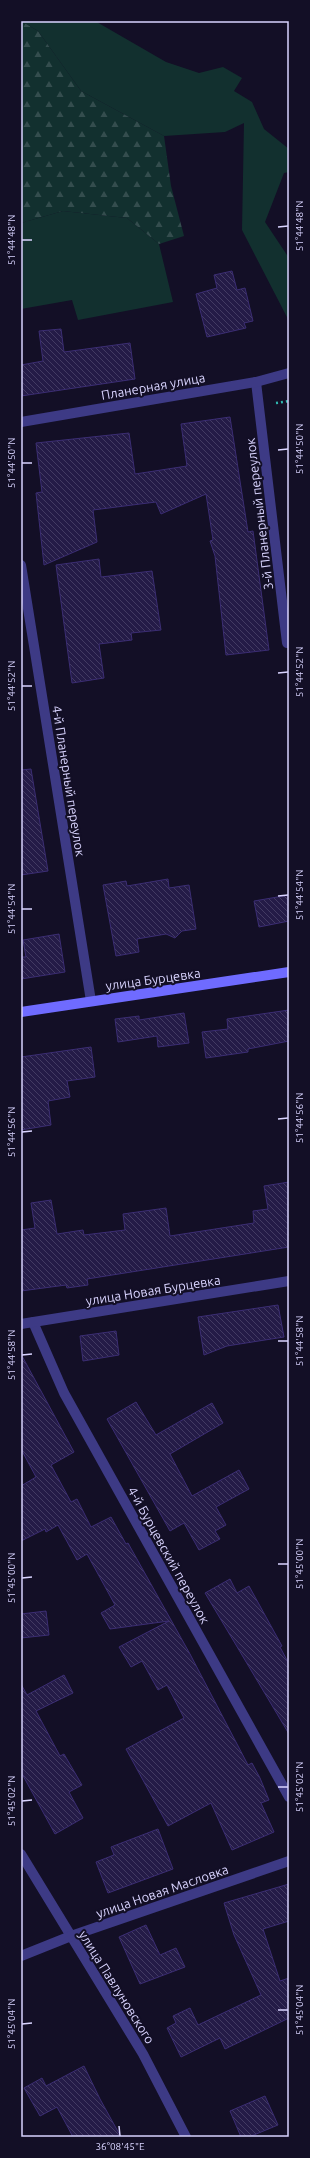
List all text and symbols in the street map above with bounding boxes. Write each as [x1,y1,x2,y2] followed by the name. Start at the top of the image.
[294,201,305,251] text: 51°44'48"N
[6,215,17,265] text: 51°44'48"N
[100,370,206,402] street label: Планерная улица
[294,424,305,474] text: 51°44'50"N
[243,437,275,591] street label: 3-й Планерный переулок
[6,438,17,488] text: 51°44'50"N
[294,647,305,697] text: 51°44'52"N
[6,661,17,711] text: 51°44'52"N
[50,704,88,858] street label: 4-й Планерный переулок
[294,870,305,920] text: 51°44'54"N
[6,884,17,934] text: 51°44'54"N
[105,965,201,993] street label: улица Бурцевка
[294,1093,305,1143] text: 51°44'56"N
[6,1107,17,1157] text: 51°44'56"N
[85,1272,221,1308] street label: улица Новая Бурцевка
[294,1316,305,1366] text: 51°44'58"N
[6,1330,17,1380] text: 51°44'58"N
[126,1484,213,1626] street label: 4-й Бурцевский переулок
[294,1539,305,1589] text: 51°45'00"N
[6,1553,17,1603] text: 51°45'00"N
[294,1762,305,1812] text: 51°45'02"N
[6,1776,17,1826] text: 51°45'02"N
[94,1862,230,1920] street label: улица Новая Масловка
[76,1928,158,2046] street label: улица Павлуновского
[294,1985,305,2035] text: 51°45'04"N
[6,1999,17,2049] text: 51°45'04"N
[95,2141,145,2152] text: 36°08'45"E

